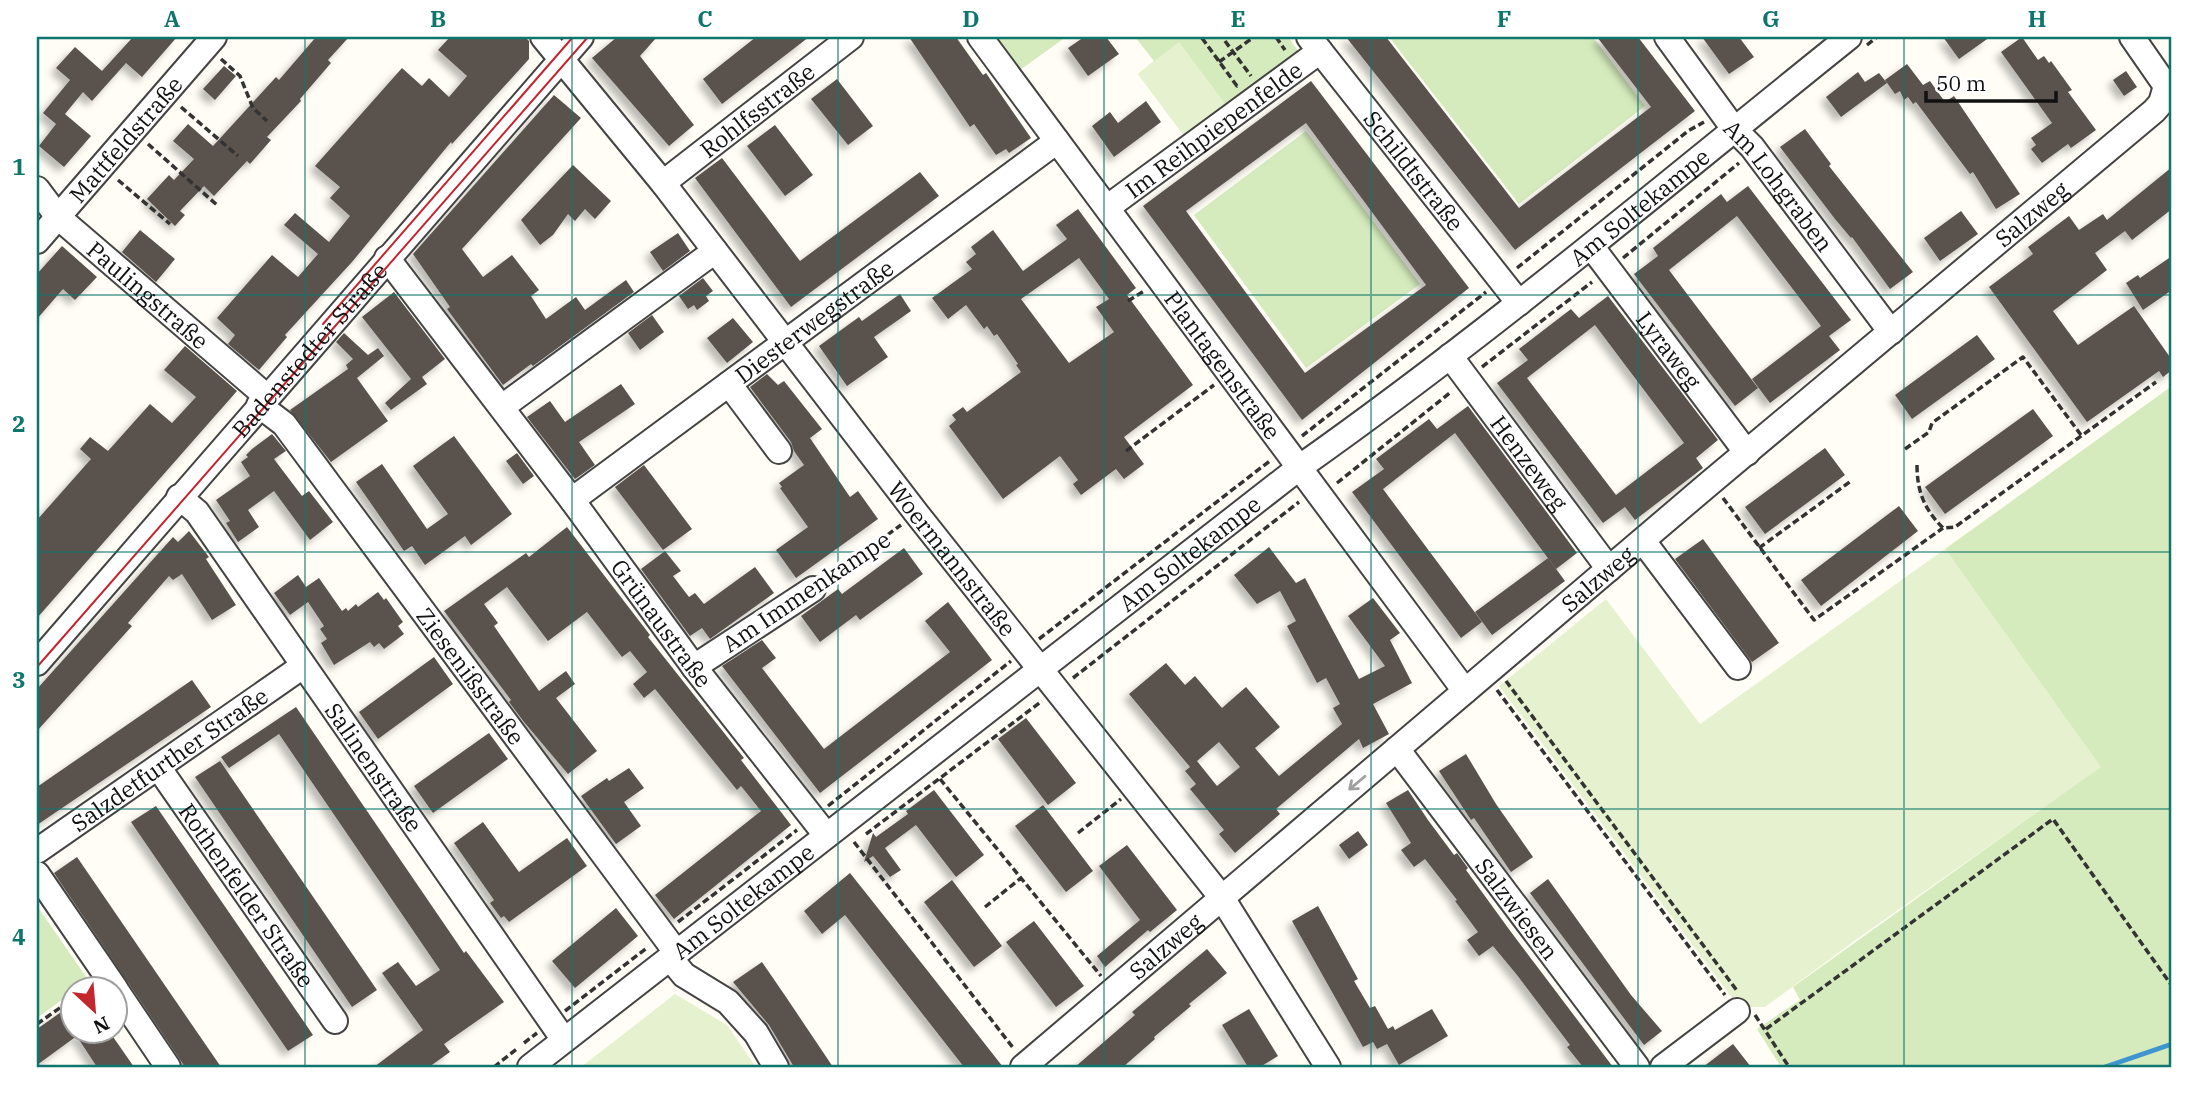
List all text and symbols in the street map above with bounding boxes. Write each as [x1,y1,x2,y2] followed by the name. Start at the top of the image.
[164,3,180,33] text: A
[430,3,446,33] text: B
[697,3,713,33] text: C
[962,3,980,33] text: D
[1230,3,1246,33] text: E
[1497,3,1511,33] text: F
[1762,3,1780,33] text: G
[2028,3,2046,33] text: H
[1119,54,1308,204] street label: Im Reihpiepenfelde
[694,56,820,164] street label: Rohlfsstraße
[1926,60,2055,104] scale bar
[62,69,189,209] street label: Mattfeldstraße
[1936,69,1986,97] text: 50 m
[1358,104,1471,237] street label: Schildtstraße
[1718,113,1840,257] street label: Am Lohgraben
[1563,141,1715,272] street label: Am Soltekampe
[12,151,26,181] text: 1
[1988,174,2075,253] street label: Salzweg
[81,234,215,355] street label: Paulingstraße
[729,252,899,389] street label: Diesterwegstraße
[225,256,393,443] street label: Badenstedter Straße
[1158,284,1288,445] street label: Plantagenstraße
[1630,305,1709,395] street label: Lyraweg
[12,408,26,438] text: 2
[1484,409,1575,517] street label: Henzeweg
[882,475,1023,642] street label: Woermannstraße
[1113,489,1266,618] street label: Am Soltekampe
[716,524,896,658] street label: Am Immenkampe
[1554,539,1641,618] street label: Salzweg
[605,553,719,693] street label: Grünaustraße
[410,601,532,750] street label: Ziesenißstraße
[12,664,26,694] text: 3
[65,680,274,838] street label: Salzdetfurther Straße
[319,696,430,838] street label: Salinenstraße
[1348,775,1366,791] one-way arrow
[173,797,322,993] street label: Rothenfelder Straße
[666,837,820,966] street label: Am Soltekampe
[1469,852,1566,966] street label: Salzwiesen
[1123,906,1209,986] street label: Salzweg
[12,921,26,951] text: 4
[60,974,130,1044] north arrow
[89,1011,113,1039] text: N

